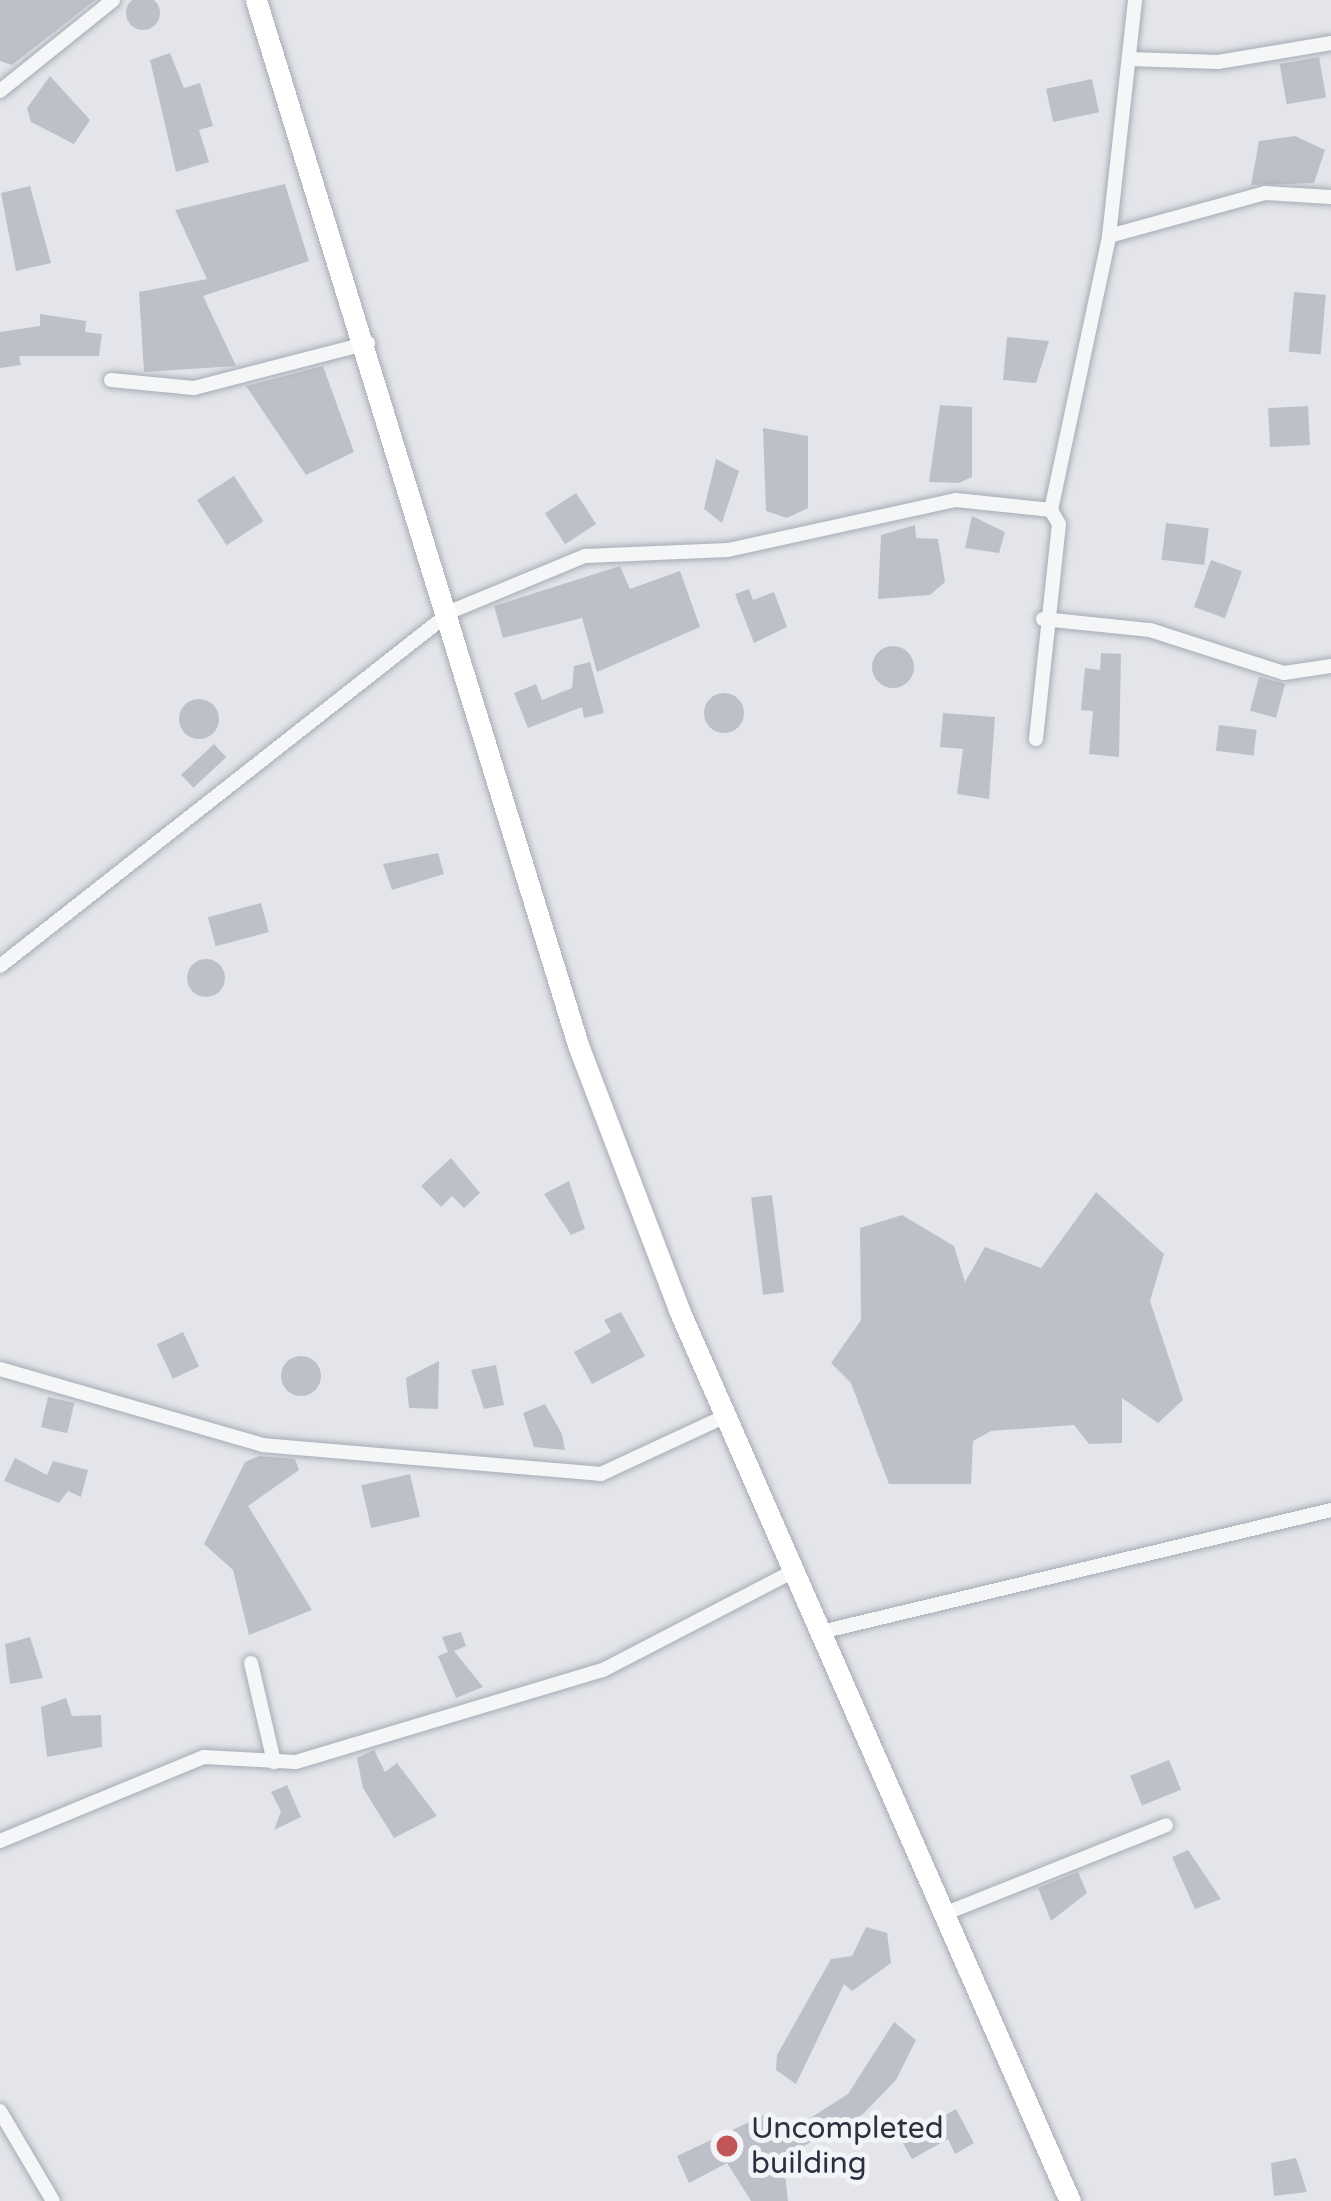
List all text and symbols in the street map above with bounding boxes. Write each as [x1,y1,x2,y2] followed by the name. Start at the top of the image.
[751,2111,944,2182] place label: Uncompleted building
[714,2133,740,2159] marker: Uncompleted building

